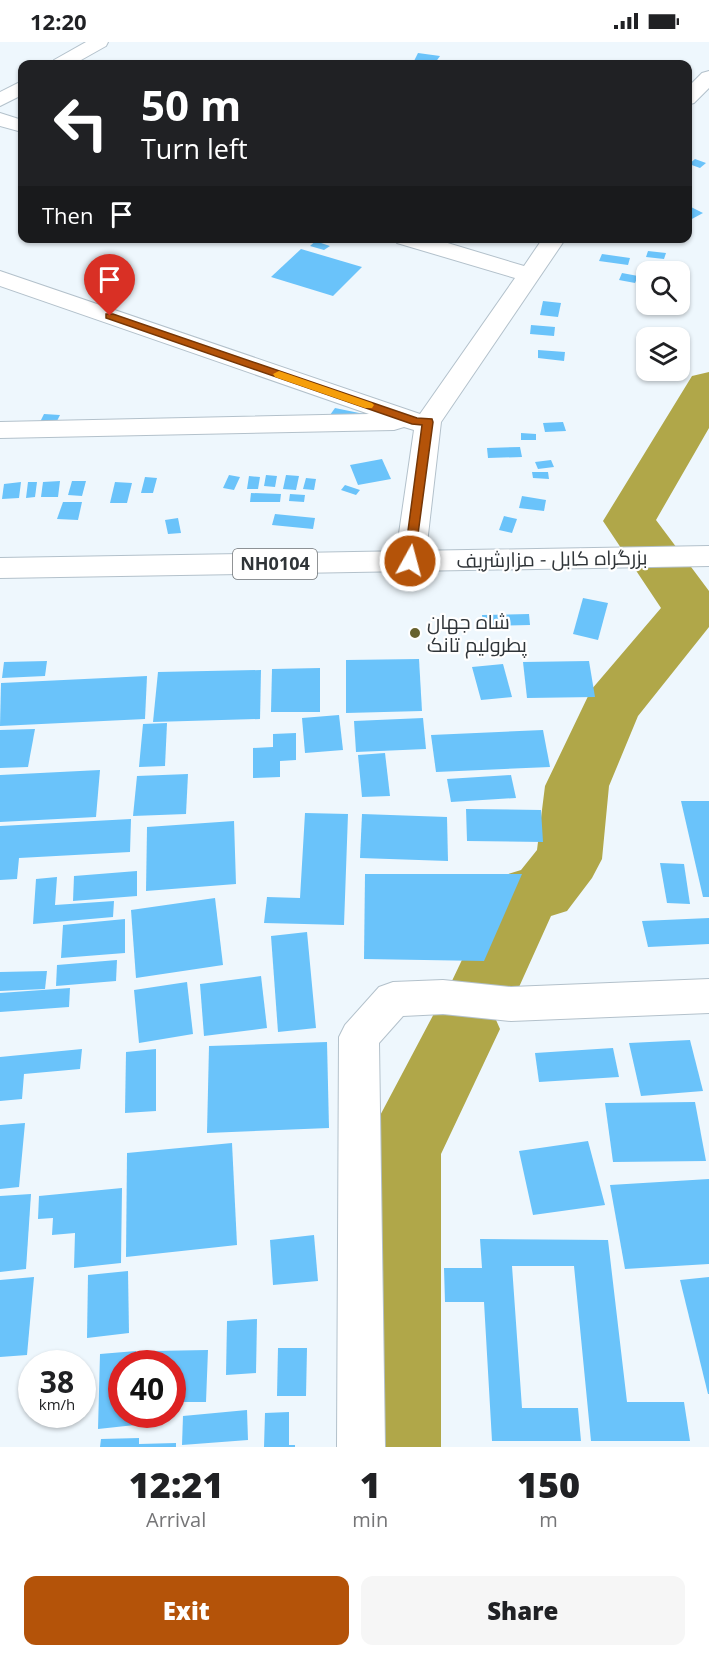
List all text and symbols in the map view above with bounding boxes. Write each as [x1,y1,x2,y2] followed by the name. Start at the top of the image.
[30,6,87,36] text: 12:20
[141,76,241,133] text: 50 m
[42,84,120,162] icon: left
[141,130,248,167] text: Turn left
[105,198,138,231] icon: arrive
[42,200,93,230] text: Then
[84,254,135,316] pin
[636,261,690,381] map controls
[636,261,690,315] button: search
[93,263,126,296] icon: arrive
[636,327,690,381] button: layers
[378,529,442,593] position arrow
[456,543,648,574] street label: بزرگراه کابل - مزارشریف
[233,549,317,579] road number: NH0104
[427,608,528,659] place label: شاه جهان پطرولیم تانک
[408,626,422,640] marker: شاه جهان پطرولیم تانک
[108,1350,186,1428] speed limit sign: 40
[40,1361,74,1402] text: 38
[39,1394,75,1414] text: km/h
[129,1460,224,1509] text: 12:21
[360,1460,381,1509] text: 1
[517,1460,580,1509] text: 150
[146,1506,206,1533] text: Arrival
[352,1506,388,1533] text: min
[539,1506,558,1533] text: m
[24,1576,349,1645] button: Exit
[361,1576,685,1645] button: Share

